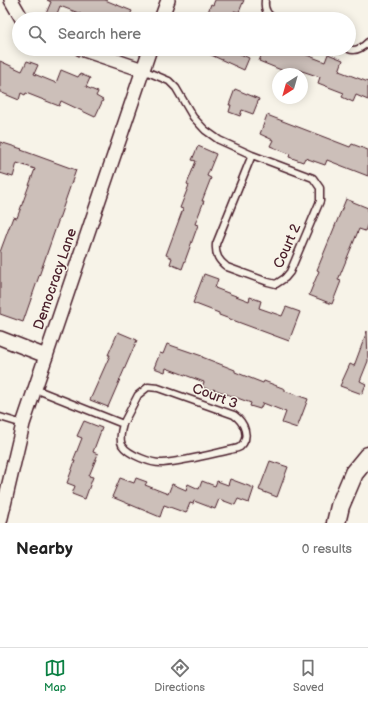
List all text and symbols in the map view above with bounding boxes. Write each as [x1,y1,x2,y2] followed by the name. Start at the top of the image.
[12,12,356,56] search box
[26,23,48,45] icon: search
[58,25,141,44] text: Search here
[272,68,308,104] north arrow
[270,220,305,271] street label: Court 2
[30,226,80,332] street label: Democracy Lane
[190,380,240,412] street label: Court 3
[16,539,73,559] text: Nearby
[302,541,352,557] text: 0 results
[44,657,66,694] tab: Map
[154,657,205,694] tab: Directions
[293,657,324,694] tab: Saved

